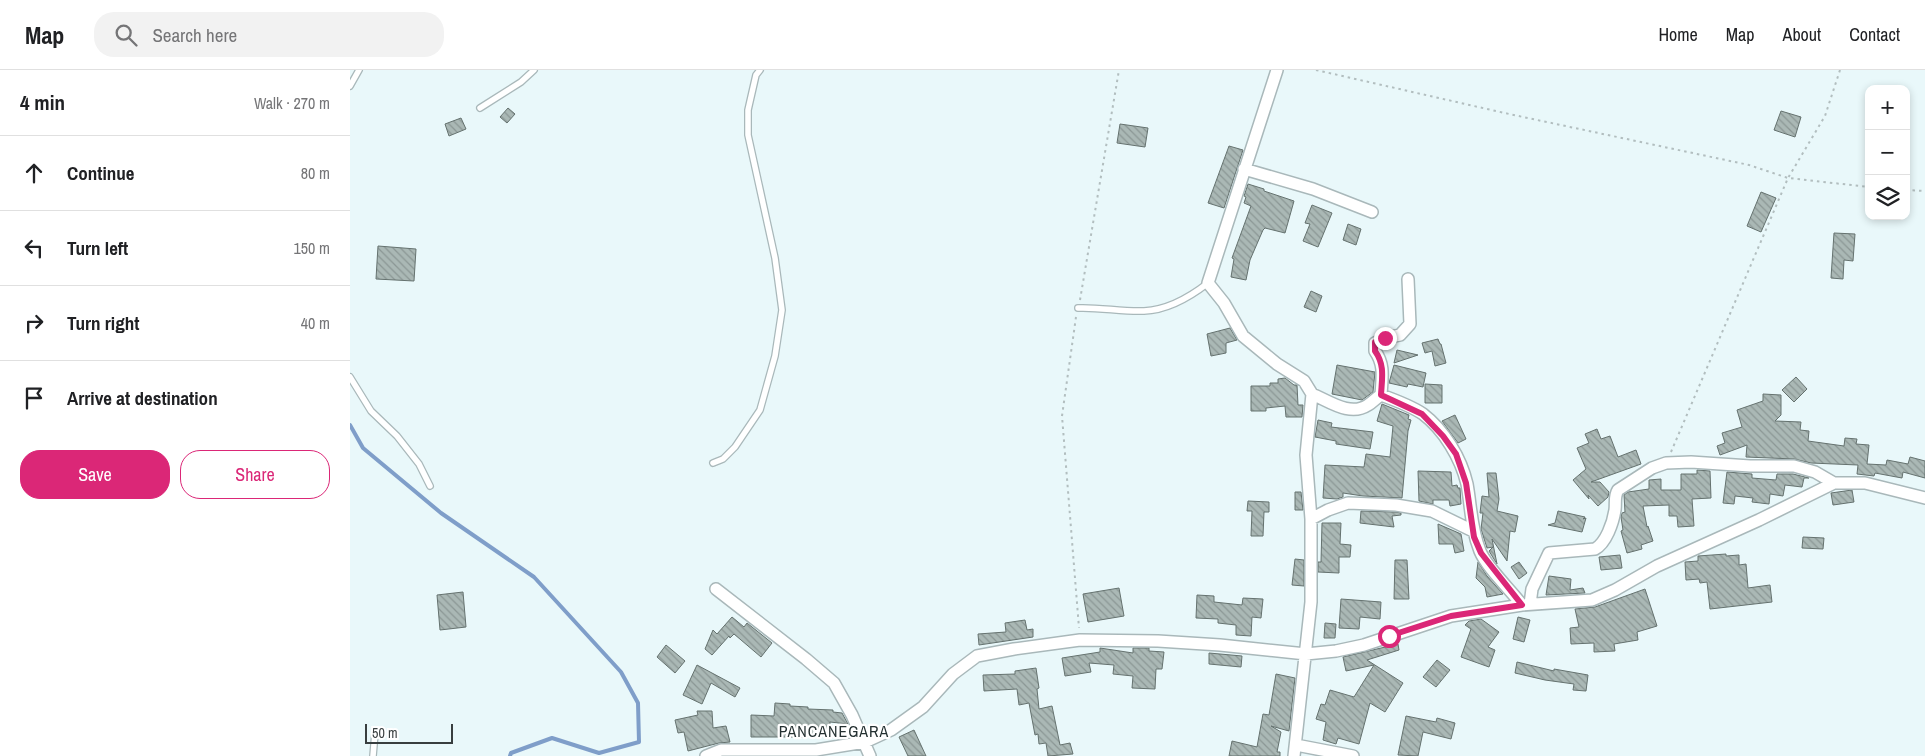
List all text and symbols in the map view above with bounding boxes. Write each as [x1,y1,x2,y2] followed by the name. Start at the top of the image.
[94,12,444,57] search box
[25,19,64,51] text: Map
[112,21,140,49] icon: search
[152,22,237,48] text: Search here
[1658,22,1698,47] text: Home
[1726,22,1755,47] text: Map
[1783,22,1821,47] text: About
[1849,22,1900,47] text: Contact
[1865,85,1910,220] map controls
[1865,85,1910,130] button: +
[20,88,65,117] text: 4 min
[254,92,330,114] text: Walk · 270 m
[1865,130,1910,175] button: −
[20,159,48,187] icon: ahead
[67,160,135,186] text: Continue
[301,162,330,184] text: 80 m
[1865,175,1910,220] button: layers
[20,234,48,262] icon: left
[67,235,128,261] text: Turn left
[294,237,330,259] text: 150 m
[20,309,48,337] icon: right
[67,310,139,336] text: Turn right
[301,312,330,334] text: 40 m
[1374,327,1397,350] route end
[20,384,48,412] icon: arrive
[67,385,218,411] text: Arrive at destination
[20,450,170,499] button: Save
[180,450,330,499] button: Share
[1378,625,1401,648] route start
[779,720,889,742] district label: PANCANEGARA
[365,721,452,744] scale bar
[372,724,398,742] text: 50 m

